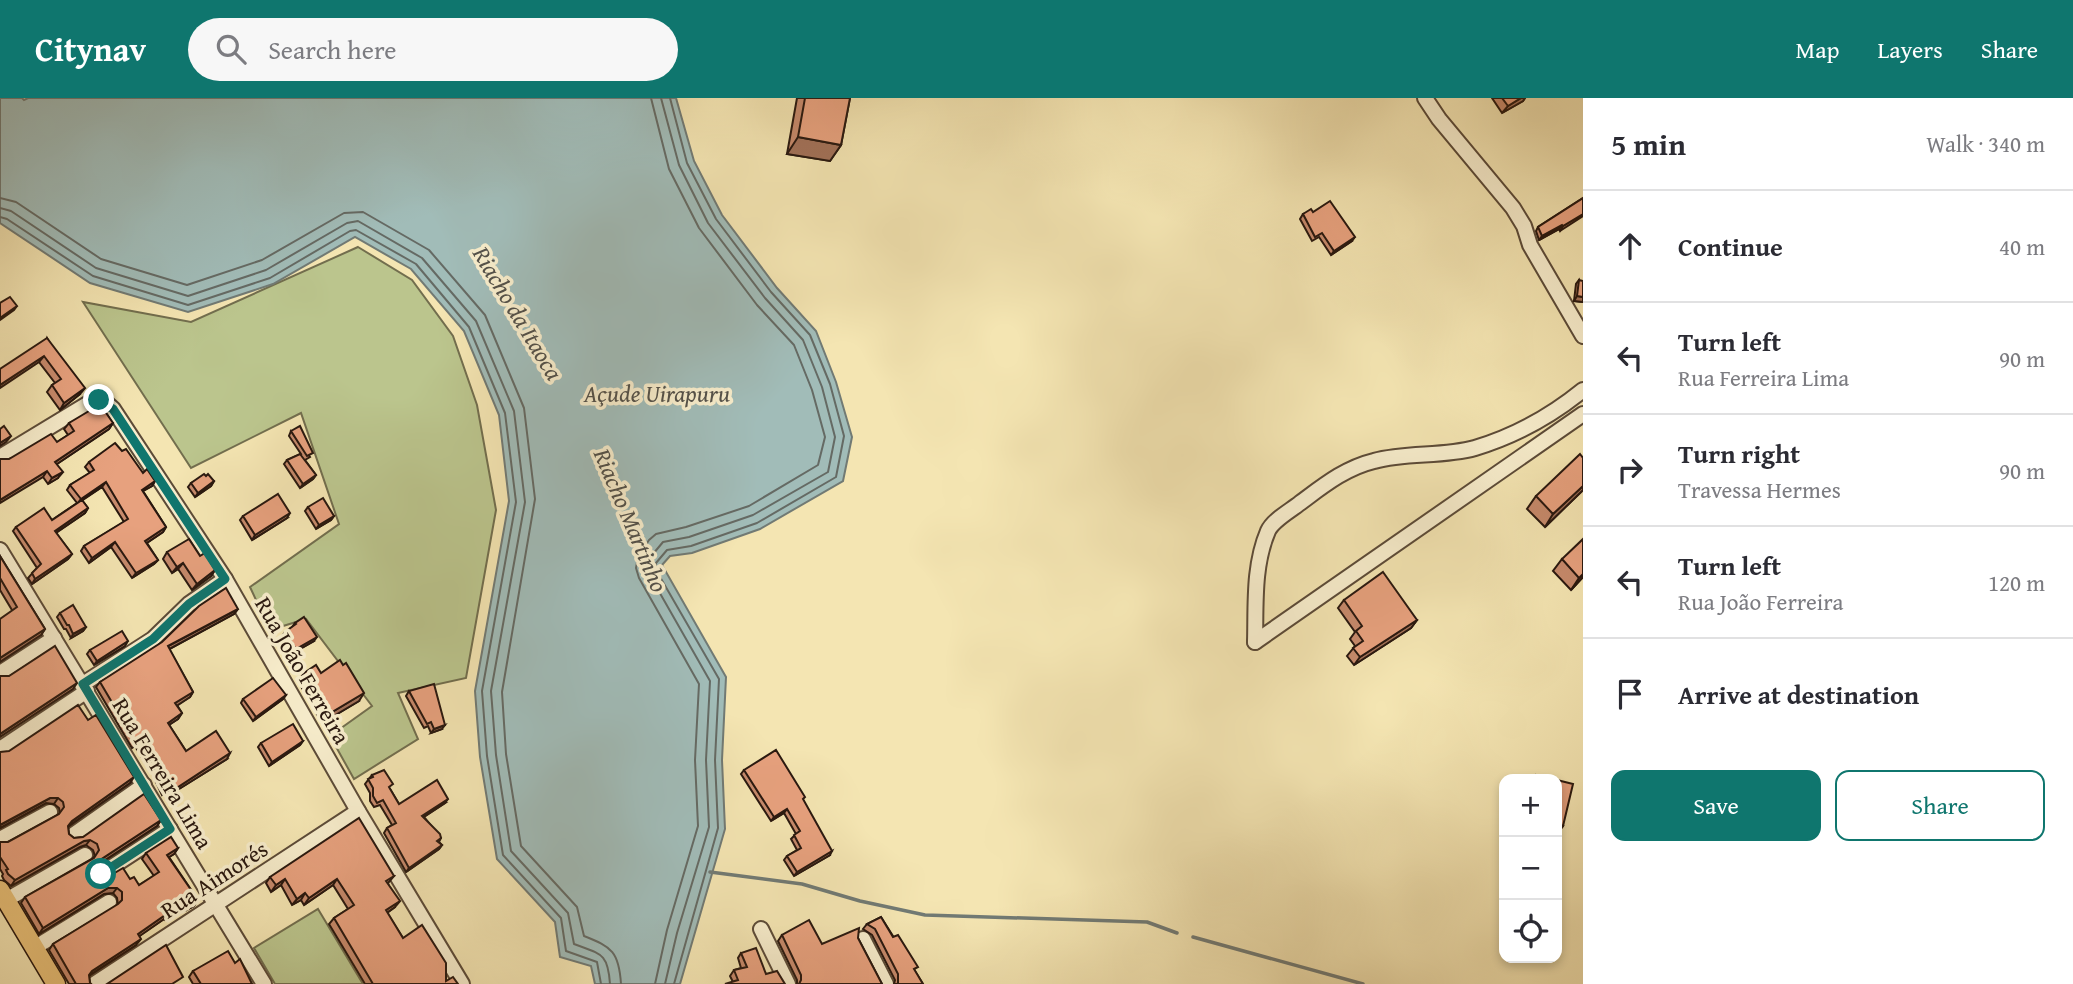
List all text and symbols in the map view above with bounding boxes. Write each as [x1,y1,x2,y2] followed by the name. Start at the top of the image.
[188,18,678,81] search box
[35,25,146,73] text: Citynav
[212,30,250,68] icon: search
[268,30,396,69] text: Search here
[1796,32,1839,67] text: Map
[1877,32,1943,67] text: Layers
[1981,32,2038,67] text: Share
[1611,122,1686,166] text: 5 min
[1926,127,2045,160] text: Walk · 340 m
[1611,227,1649,265] icon: ahead
[1678,227,1783,266] text: Continue
[1999,230,2045,263] text: 40 m
[464,239,572,387] water label: Riacho da Itaoca
[1678,322,1781,361] text: Turn left
[1611,339,1649,377] icon: left
[1999,342,2045,375] text: 90 m
[1678,361,1849,394] text: Rua Ferreira Lima
[583,376,730,411] water label: Açude Uirapuru
[83,384,114,415] route end
[1678,434,1800,473] text: Turn right
[585,442,677,597] water label: Riacho Martinho
[1611,451,1649,489] icon: right
[1999,454,2045,487] text: 90 m
[1678,473,1841,506] text: Travessa Hermes
[1678,546,1781,585] text: Turn left
[1611,563,1649,601] icon: left
[1988,566,2045,599] text: 120 m
[1678,585,1843,618] text: Rua João Ferreira
[247,590,359,750] street label: Rua João Ferreira
[1611,675,1649,713] icon: arrive
[1678,675,1919,714] text: Arrive at destination
[105,691,221,855] street label: Rua Ferreira Lima
[1611,770,1821,841] button: Save
[1835,770,2045,841] button: Share
[1499,774,1562,963] map controls
[1499,774,1562,837] button: +
[154,832,274,926] street label: Rua Aimorés
[1499,837,1562,900] button: −
[85,858,116,889] route start
[1499,900,1562,963] button: locate

